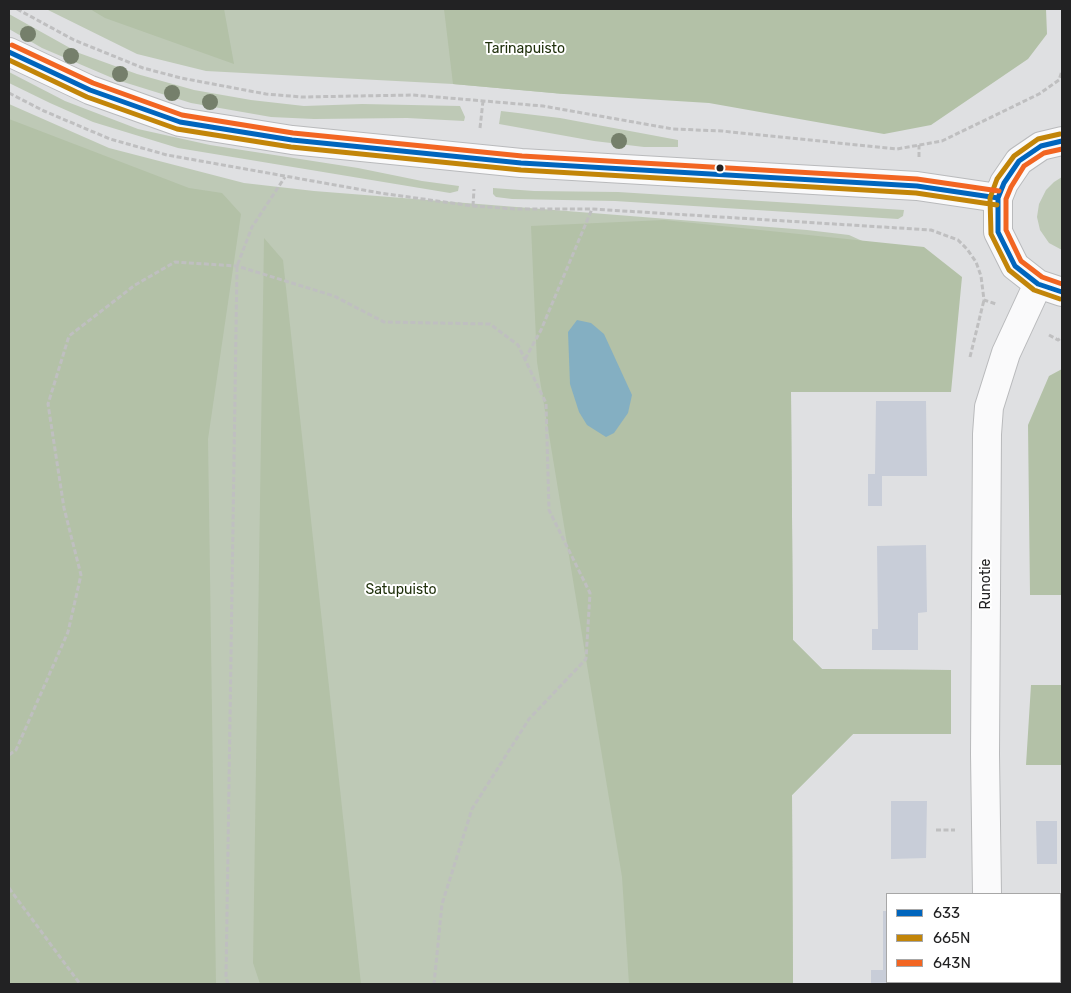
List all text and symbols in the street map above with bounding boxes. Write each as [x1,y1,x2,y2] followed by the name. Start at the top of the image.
[485,41,565,57] park label: Tarinapuisto
[715,163,725,173] unlabelled marker
[978,559,994,609] street label: Runotie
[365,582,437,598] park label: Satupuisto
[886,893,1061,983] legend
[933,904,960,922] text: 633
[933,929,970,947] text: 665N
[933,954,971,972] text: 643N

